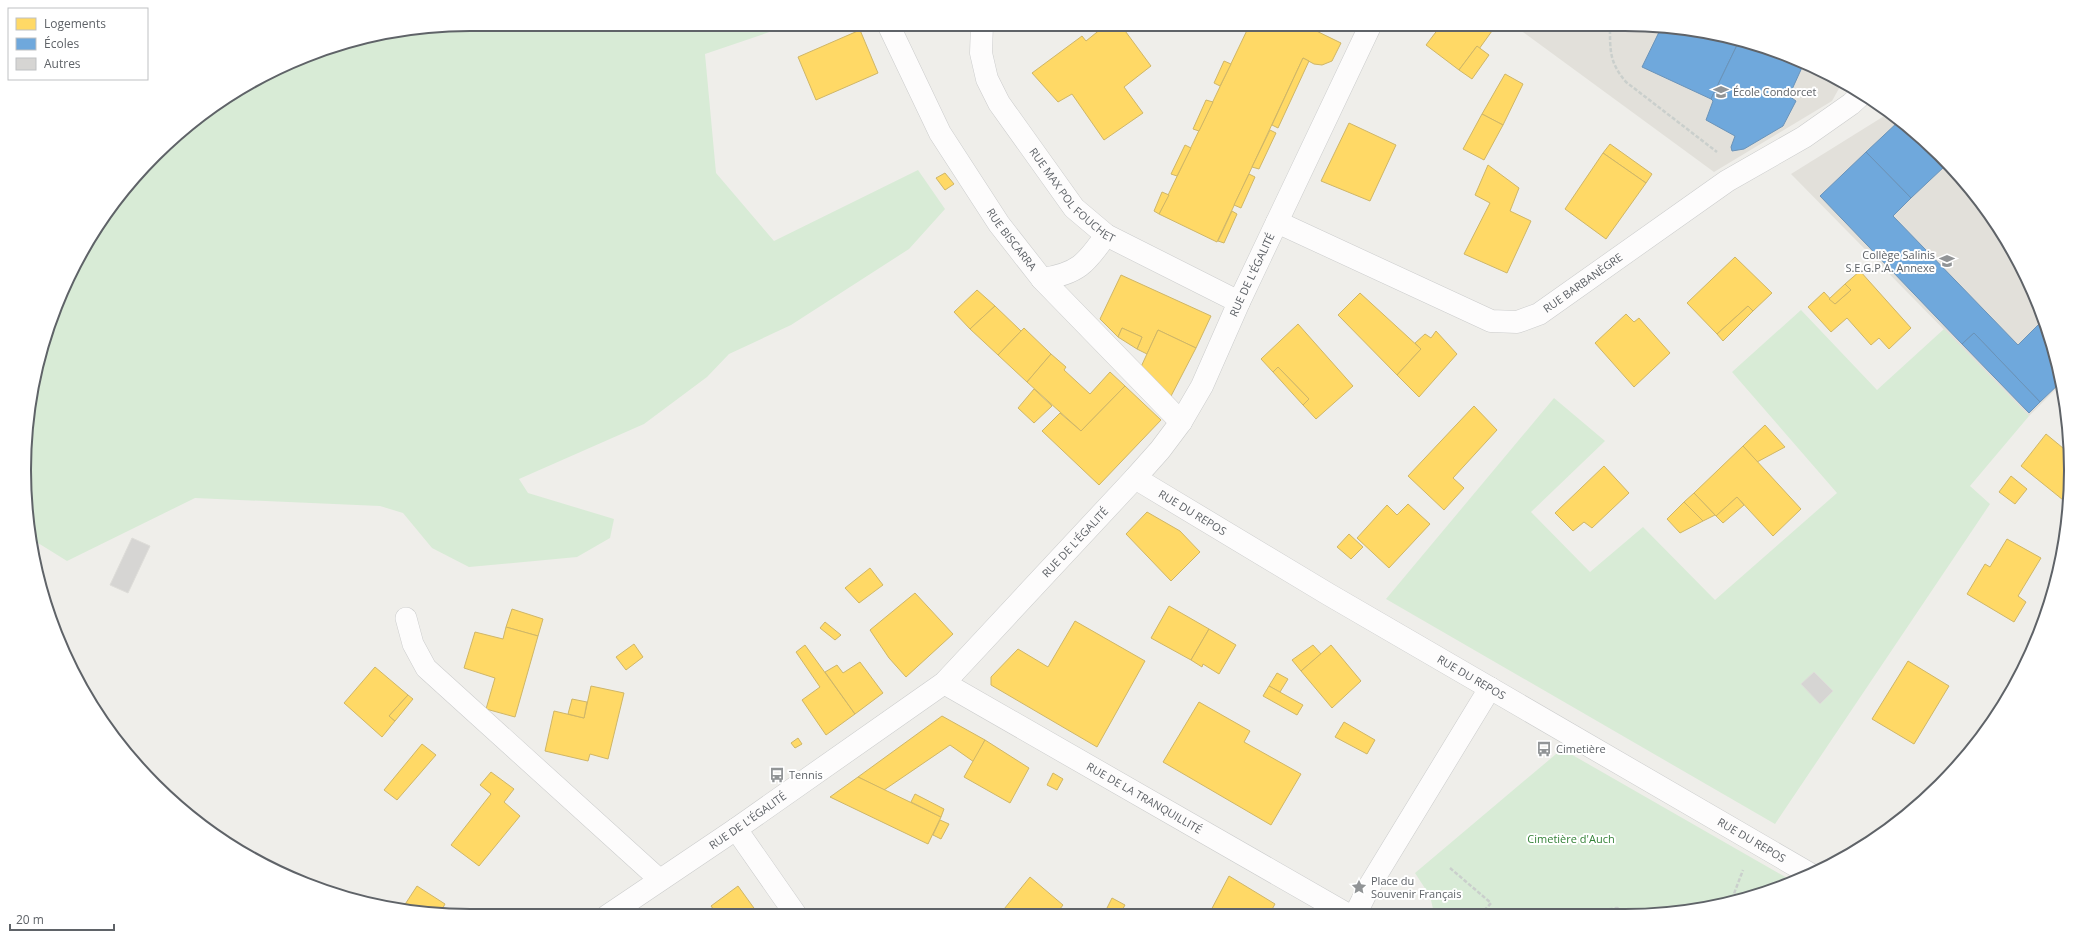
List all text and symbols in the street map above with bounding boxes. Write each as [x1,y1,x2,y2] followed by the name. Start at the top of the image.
[8,8,148,80] legend
[44,15,106,32] text: Logements
[44,35,79,52] text: Écoles
[44,55,81,72] text: Autres
[1712,83,1730,101] school or university icon: École Condorcet
[1733,84,1816,99] place label: École Condorcet
[1026,145,1118,245] street label: RUE MAX POL FOUCHET
[984,205,1040,273] street label: RUE BISCARRA
[1225,230,1278,319] street label: RUE DE L'ÉGALITÉ
[1845,247,1935,275] place label: Collège Salinis S.E.G.P.A. Annexe
[1540,249,1625,316] street label: RUE BARBANÈGRE
[1938,252,1956,270] school or university icon: Collège Salinis S.E.G.P.A. Annexe
[1156,486,1230,538] street label: RUE DU REPOS
[1038,504,1111,580] street label: RUE DE L'ÉGALITÉ
[1435,651,1509,703] street label: RUE DU REPOS
[1535,740,1553,758] bus stop icon: Cimetière
[1556,741,1606,756] place label: Cimetière
[1084,758,1205,837] street label: RUE DE LA TRANQUILLITÉ
[768,766,786,784] bus stop icon: Tennis
[789,767,823,782] place label: Tennis
[706,788,789,852] street label: RUE DE L'ÉGALITÉ
[1715,814,1789,865] street label: RUE DU REPOS
[1527,831,1615,846] park label: Cimetière d'Auch
[1371,873,1461,901] place label: Place du Souvenir Français
[1350,878,1368,896] place icon: Place du Souvenir Français
[10,906,114,932] scale bar
[16,911,44,928] text: 20 m

